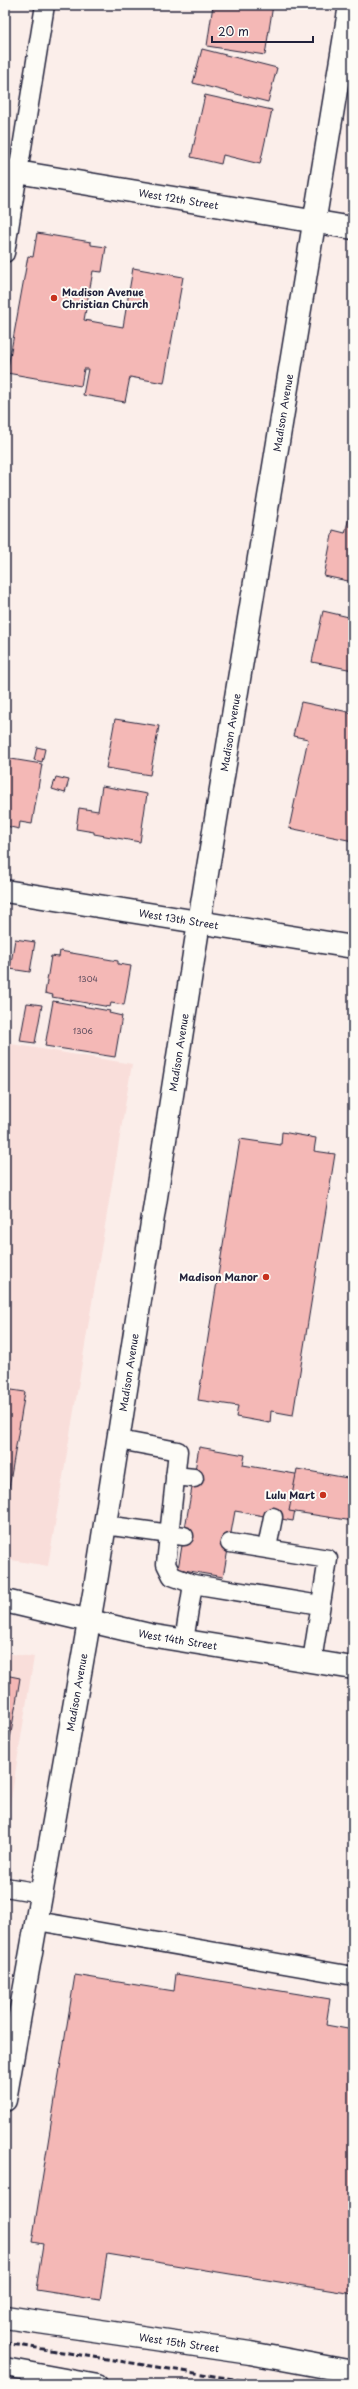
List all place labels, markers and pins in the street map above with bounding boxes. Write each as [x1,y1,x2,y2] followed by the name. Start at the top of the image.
[62,284,148,311] place label: Madison Avenue Christian Church
[49,293,59,303] marker: Madison Avenue Christian Church
[179,1269,259,1284] place label: Madison Manor
[261,1272,271,1282] marker: Madison Manor
[266,1487,315,1502] place label: Lulu Mart
[318,1490,328,1500] marker: Lulu Mart

